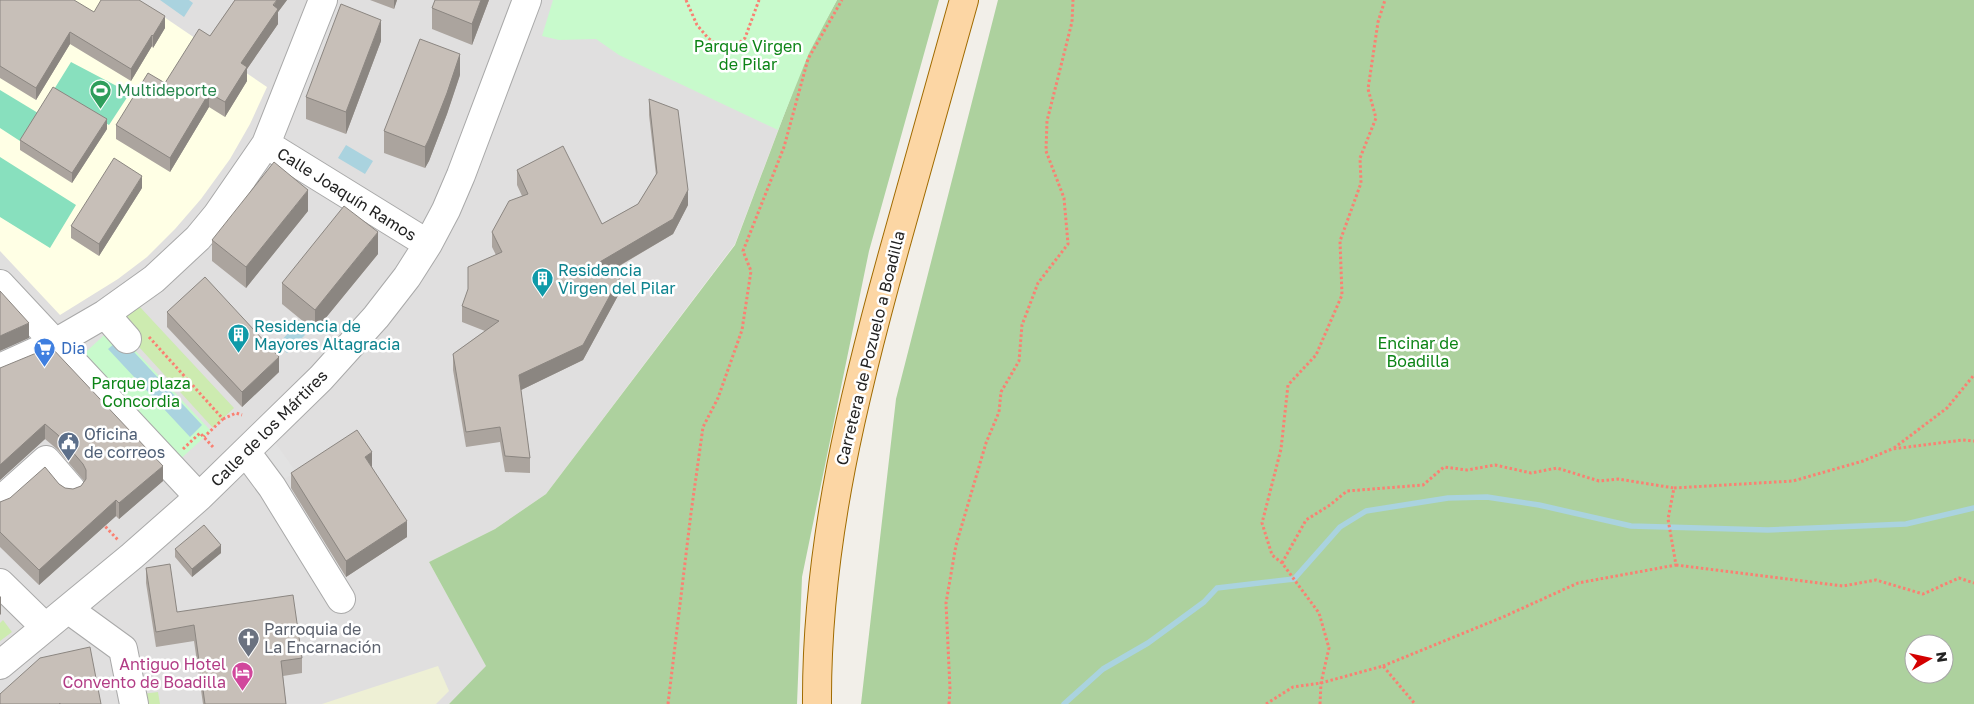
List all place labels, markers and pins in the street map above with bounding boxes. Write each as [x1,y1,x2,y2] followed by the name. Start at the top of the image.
[89,78,113,109] sports icon: Multideporte
[117,80,217,100] place label: Multideporte
[558,260,675,298] place label: Residencia Virgen del Pilar
[530,267,554,298] building icon: Residencia Virgen del Pilar
[254,316,400,354] place label: Residencia de Mayores Altagracia
[226,323,250,354] building icon: Residencia de Mayores Altagracia
[33,336,57,367] supermarket icon: Dia
[61,338,86,358] place label: Dia
[84,424,165,462] place label: Oficina de correos
[56,431,80,462] public building icon: Oficina de correos
[264,619,381,657] place label: Parroquia de La Encarnación
[236,626,260,657] church icon: Parroquia de La Encarnación
[63,654,226,692] place label: Antiguo Hotel Convento de Boadilla
[230,661,254,692] hotel icon: Antiguo Hotel Convento de Boadilla

